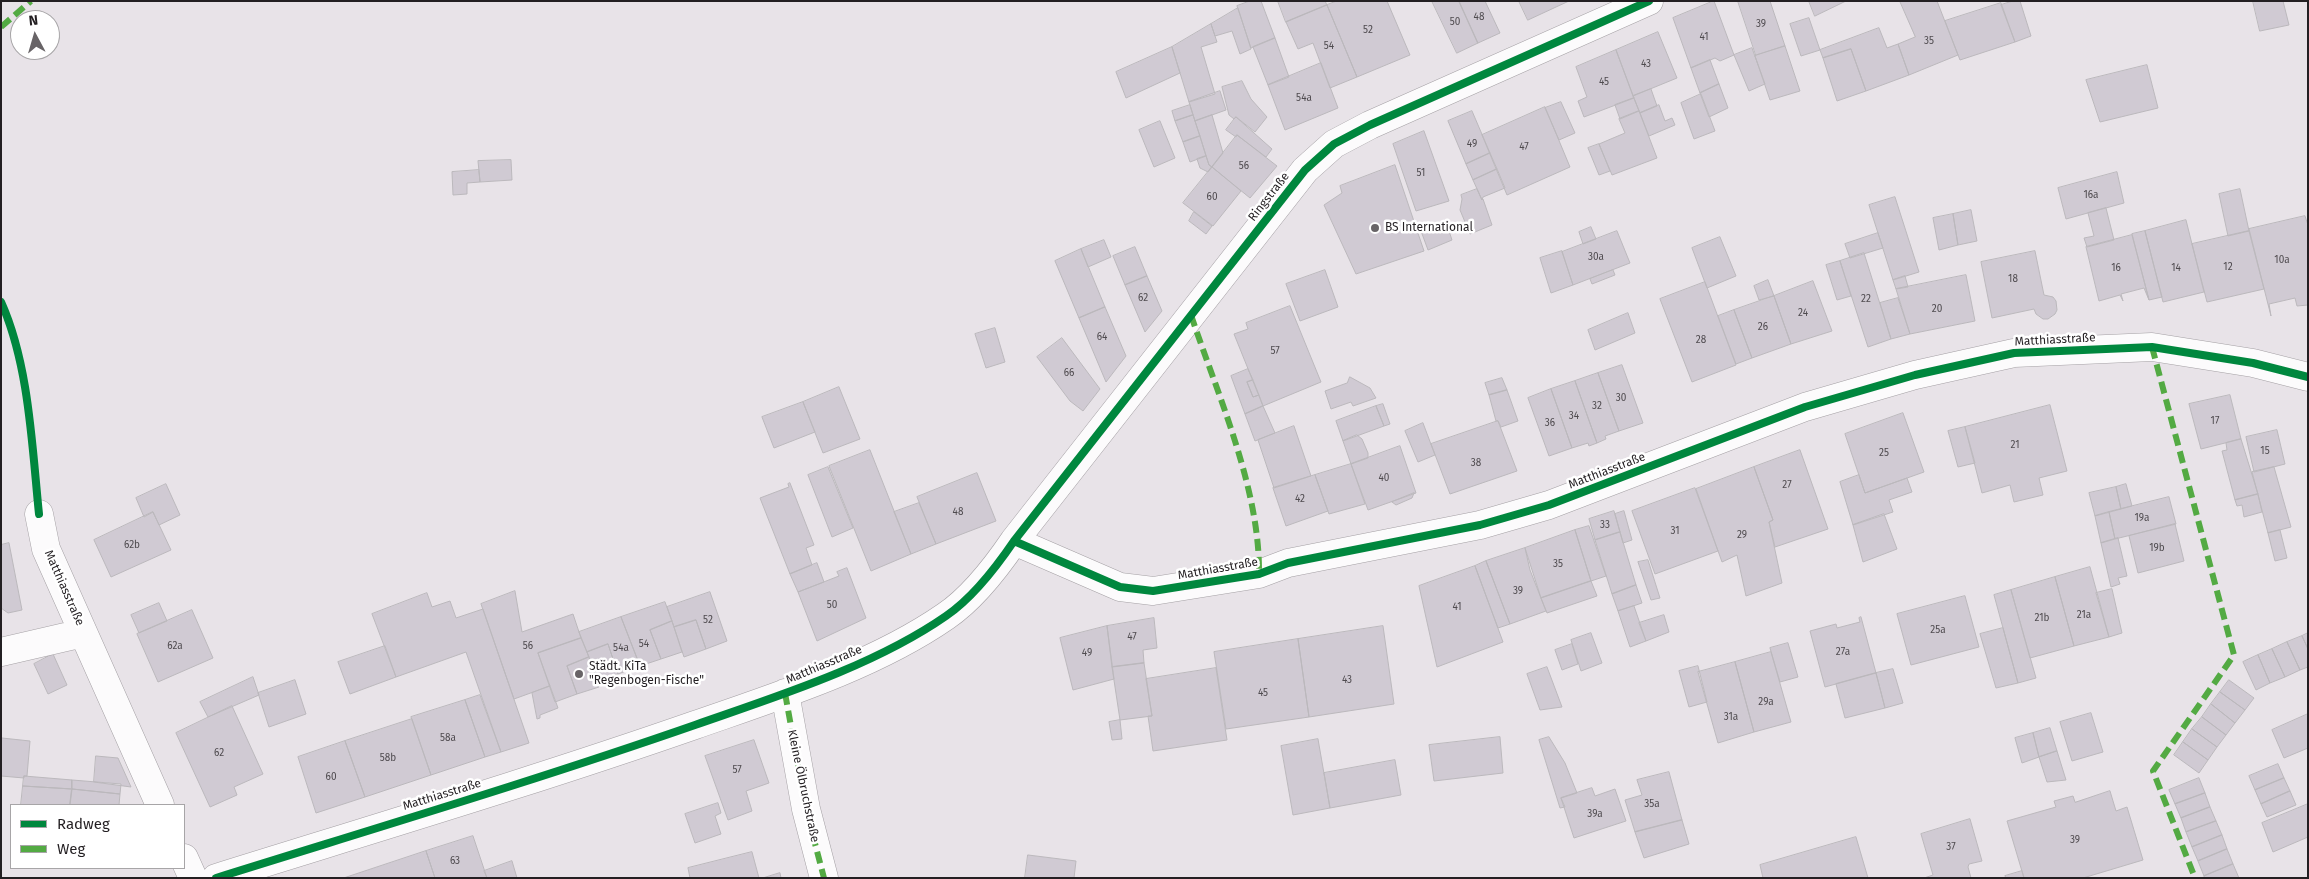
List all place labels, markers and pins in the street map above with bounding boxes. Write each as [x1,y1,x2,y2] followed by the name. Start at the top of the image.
[1385,221,1473,235] place label: BS International
[1369,222,1381,234] marker: BS International
[589,660,704,688] place label: Städt. KiTa "Regenbogen-Fische"
[573,668,585,680] marker: Städt. KiTa "Regenbogen-Fische"

